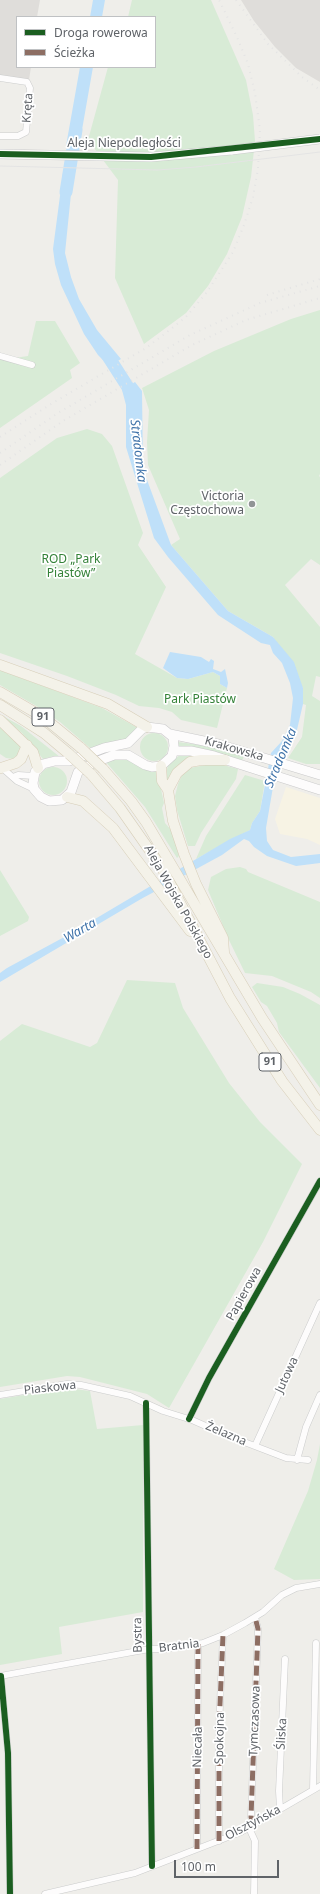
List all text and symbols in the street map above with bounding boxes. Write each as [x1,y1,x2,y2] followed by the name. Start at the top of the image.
[16,16,156,68] legend
[54,24,148,41] text: Droga rowerowa
[54,44,95,61] text: Ścieżka
[20,93,36,123] street label: Kręta
[67,137,181,151] street label: Aleja Niepodległości
[126,419,150,483] water label: Stradomka
[170,490,244,518] place label: Victoria Częstochowa
[247,499,257,509] marker: Victoria Częstochowa
[41,553,101,581] park label: ROD „Park Piastów”
[164,693,236,707] park label: Park Piastów
[32,708,54,726] road number: 91
[261,726,301,790] water label: Stradomka
[203,734,265,764] street label: Krakowska
[141,843,215,961] street label: Aleja Wojska Polskiego
[61,915,99,947] water label: Warta
[259,1053,281,1071] road number: 91
[223,1265,265,1323] street label: Papierowa
[272,1355,302,1395] street label: Jutowa
[23,1378,77,1398] street label: Piaskowa
[203,1419,249,1449] street label: Żelazna
[130,1617,146,1653] street label: Bystra
[158,1636,200,1656] street label: Bratnia
[247,1685,263,1757] street label: Tymczasowa
[212,1712,228,1764] street label: Spokojna
[274,1718,290,1750] street label: Śliska
[190,1726,206,1768] street label: Niecała
[223,1802,283,1844] street label: Olsztyńska
[176,1852,281,1878] scale bar
[181,1858,216,1875] text: 100 m

